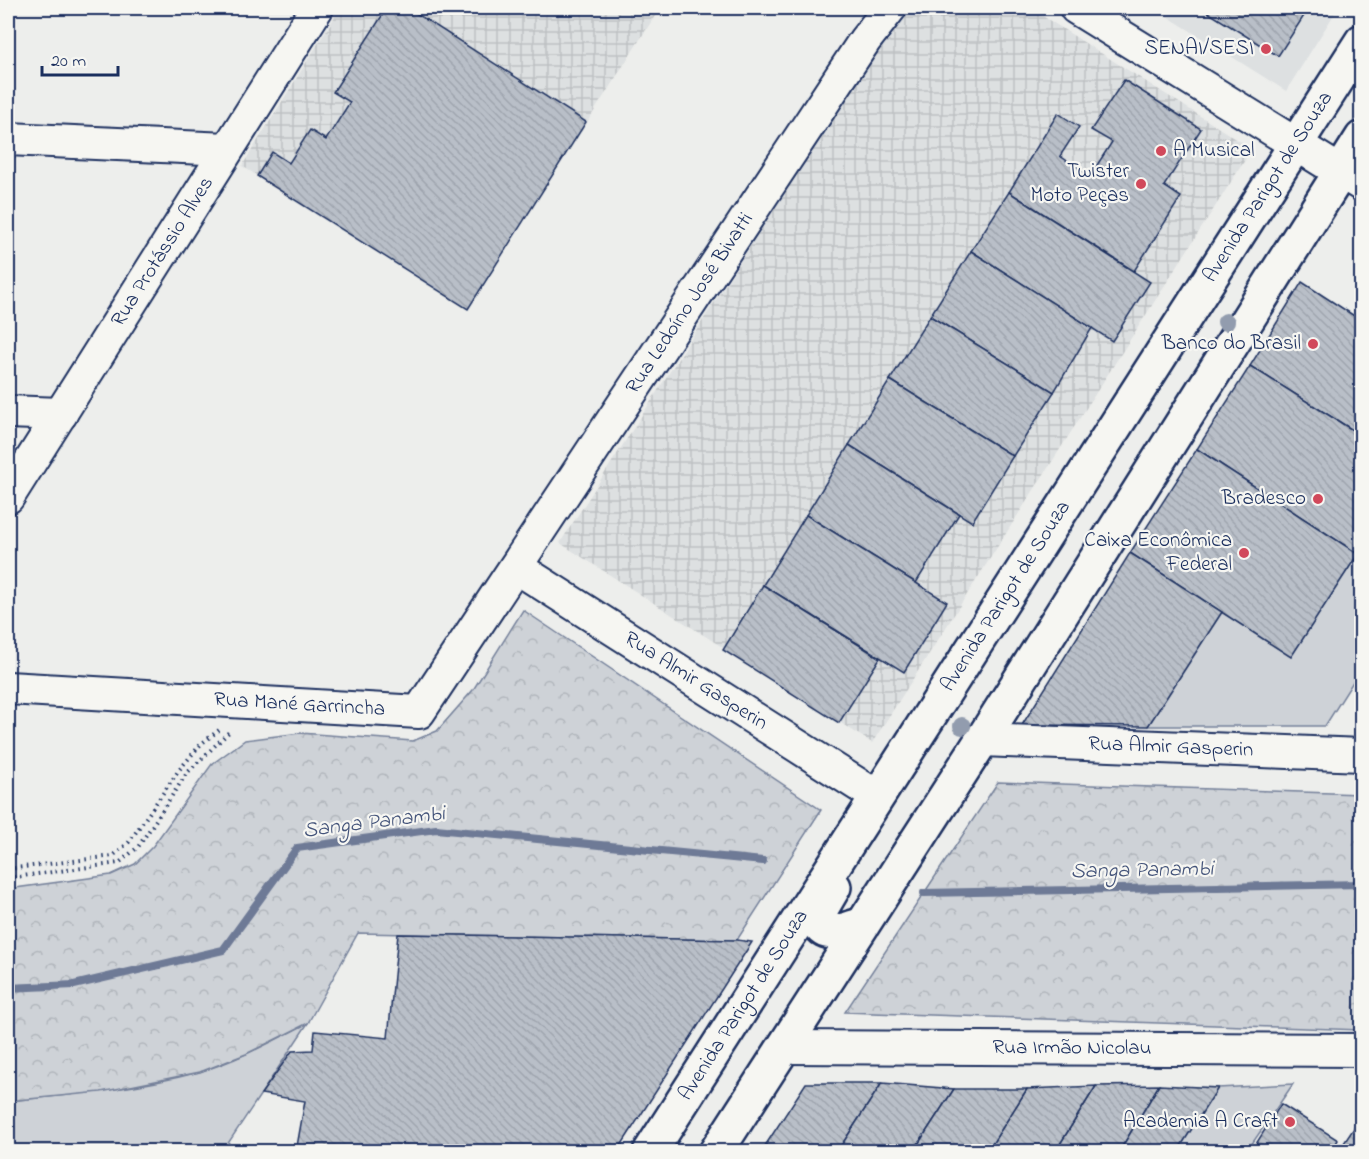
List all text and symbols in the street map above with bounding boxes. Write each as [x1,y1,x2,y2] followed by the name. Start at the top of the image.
[1145,34,1254,64] place label: SENAI/SESI
[42,39,118,77] scale bar
[1259,42,1273,56] marker: SENAI/SESI
[51,49,86,75] text: 20 m
[1196,86,1341,289] street label: Avenida Parigot de Souza
[1173,136,1255,166] place label: A Musical
[1154,144,1168,158] marker: A Musical
[1030,157,1129,211] place label: Twister Moto Peças
[104,171,222,333] street label: Rua Protássio Alves
[1134,177,1148,191] marker: Twister Moto Peças
[619,207,761,400] street label: Rua Ledoíno José Bivatti
[1161,329,1301,359] place label: Banco do Brasil
[1306,337,1320,351] marker: Banco do Brasil
[1221,484,1306,514] place label: Bradesco
[1311,492,1325,506] marker: Bradesco
[934,495,1079,698] street label: Avenida Parigot de Souza
[1084,526,1232,580] place label: Caixa Econômica Federal
[1237,546,1251,560] marker: Caixa Econômica Federal
[618,624,773,738] street label: Rua Almir Gasperin
[213,685,386,725] street label: Rua Mané Garrincha
[1088,729,1254,766] street label: Rua Almir Gasperin
[301,798,449,848] water label: Sanga Panambi
[1070,854,1216,888] water label: Sanga Panambi
[671,904,816,1107] street label: Avenida Parigot de Souza
[992,1033,1152,1064] street label: Rua Irmão Nicolau
[1123,1107,1278,1137] place label: Academia A Craft
[1283,1115,1297,1129] marker: Academia A Craft

